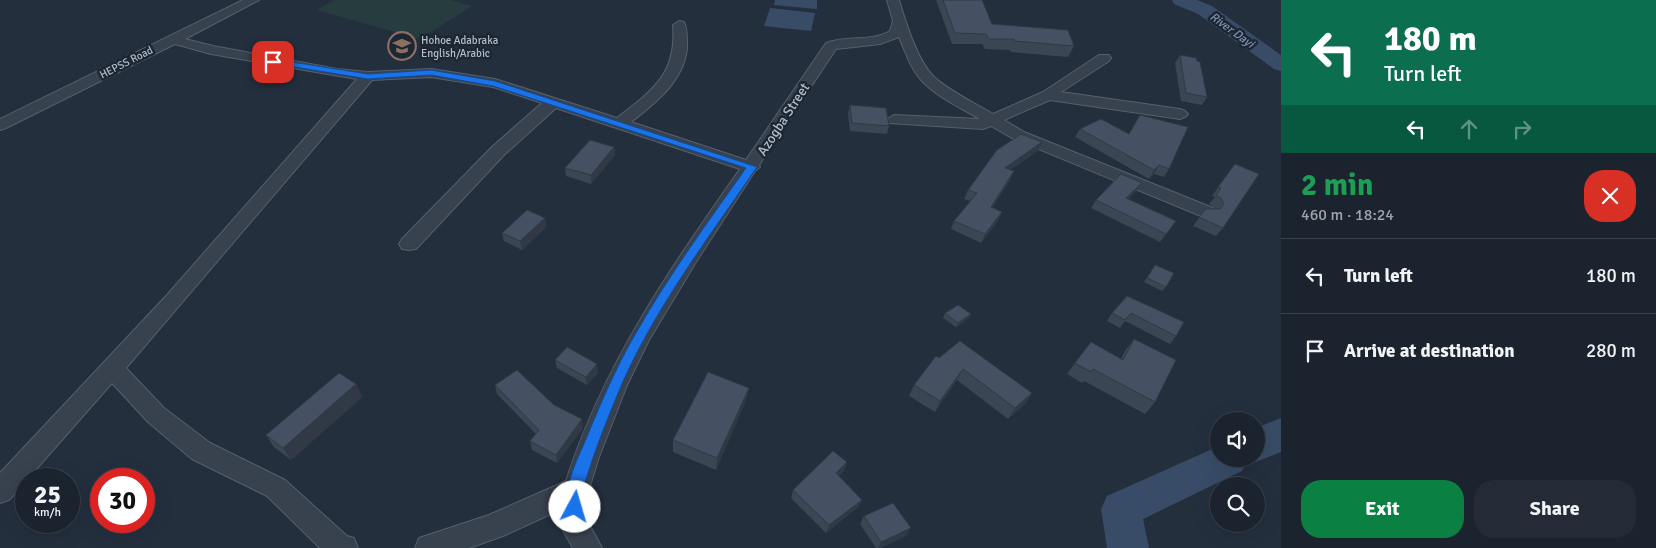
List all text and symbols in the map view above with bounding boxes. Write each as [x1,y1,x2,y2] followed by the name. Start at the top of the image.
[1207,9,1258,53] water label: River Dayi
[1384,17,1477,60] text: 180 m
[1301,20,1366,85] icon: left
[387,31,417,61] school or university icon: Hohoe Adabraka English/Arabic
[421,34,499,60] place label: Hohoe Adabraka English/Arabic
[252,41,294,83] pin
[97,43,155,81] street label: HEPSS Road
[259,48,287,76] icon: arrive
[1384,60,1462,87] text: Turn left
[754,80,813,159] street label: Azogba Street
[1402,115,1430,143] icon: left
[1455,115,1483,143] icon: ahead
[1508,115,1536,143] icon: right
[1301,167,1373,204] text: 2 min
[1584,170,1636,222] button: close
[1301,205,1394,225] text: 460 m · 18:24
[1301,262,1329,290] icon: left
[1344,264,1413,288] text: Turn left
[1586,264,1636,288] text: 180 m
[1301,337,1329,365] icon: arrive
[1344,339,1515,363] text: Arrive at destination
[1586,339,1636,363] text: 280 m
[1210,412,1265,532] map controls
[1210,412,1265,467] button: sound
[90,468,155,533] speed limit sign: 30
[1210,477,1265,532] button: search
[34,479,61,510] text: 25
[548,480,600,532] position arrow
[1301,480,1464,538] button: Exit
[1474,480,1636,538] button: Share
[34,505,61,520] text: km/h

